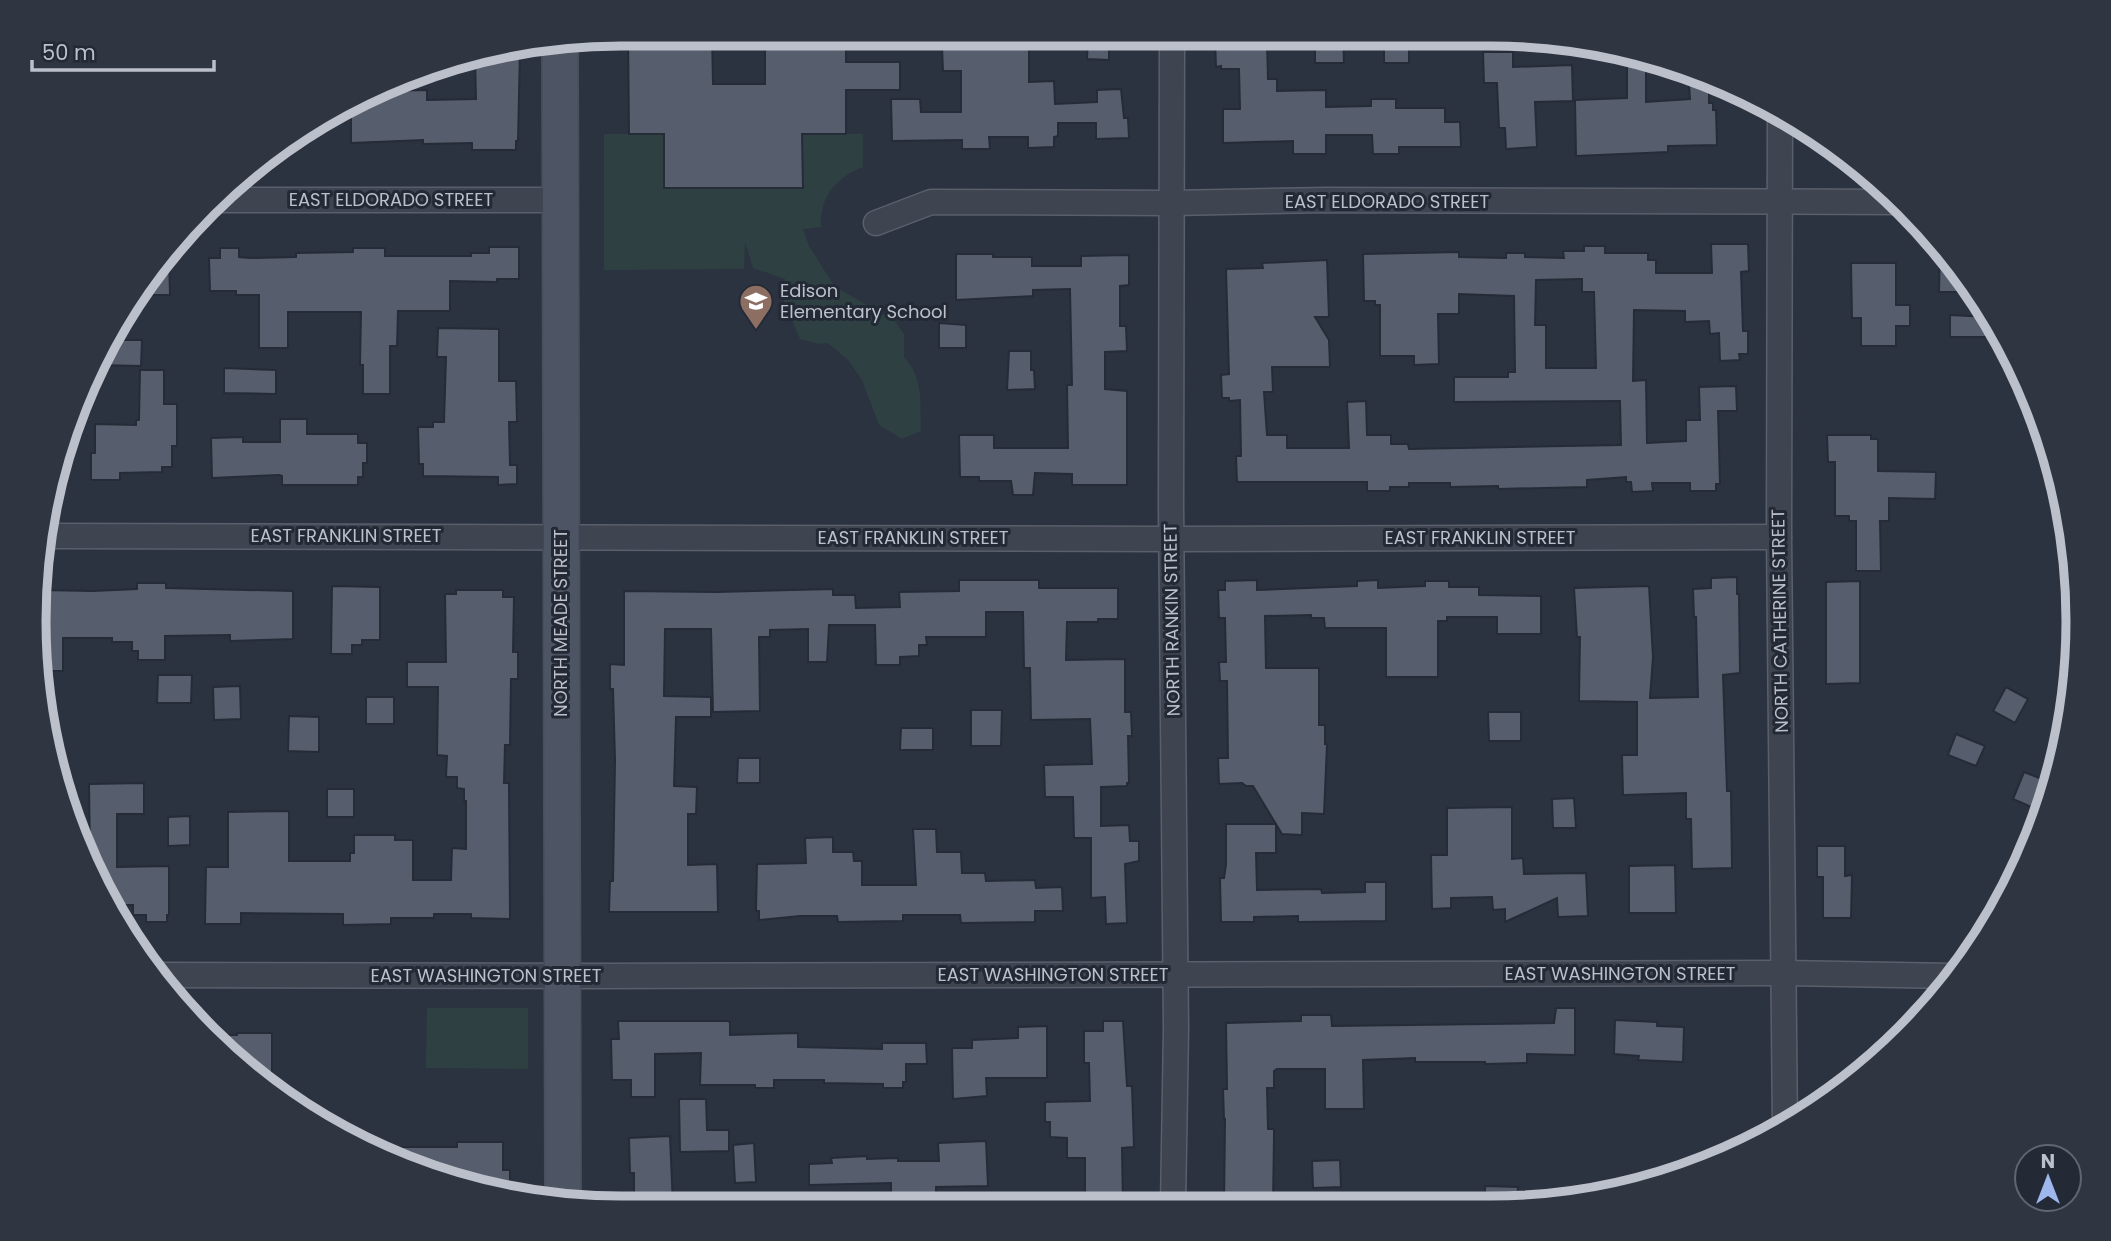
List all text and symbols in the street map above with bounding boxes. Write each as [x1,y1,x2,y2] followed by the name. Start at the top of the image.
[32,28,214,72] scale bar
[42,38,96,67] text: 50 m
[289,187,494,212] street label: EAST ELDORADO STREET
[1285,189,1490,214] street label: EAST ELDORADO STREET
[780,278,947,324] place label: Edison Elementary School
[737,282,775,331] school or university icon: Edison Elementary School
[1765,509,1794,733] street label: NORTH CATHERINE STREET
[250,523,442,548] street label: EAST FRANKLIN STREET
[1157,523,1186,717] street label: NORTH RANKIN STREET
[817,525,1009,550] street label: EAST FRANKLIN STREET
[1384,525,1576,550] street label: EAST FRANKLIN STREET
[548,529,573,717] street label: NORTH MEADE STREET
[1504,961,1736,986] street label: EAST WASHINGTON STREET
[937,962,1169,987] street label: EAST WASHINGTON STREET
[370,963,602,988] street label: EAST WASHINGTON STREET
[2013,1143,2083,1213] north arrow
[2041,1148,2055,1175] text: N

